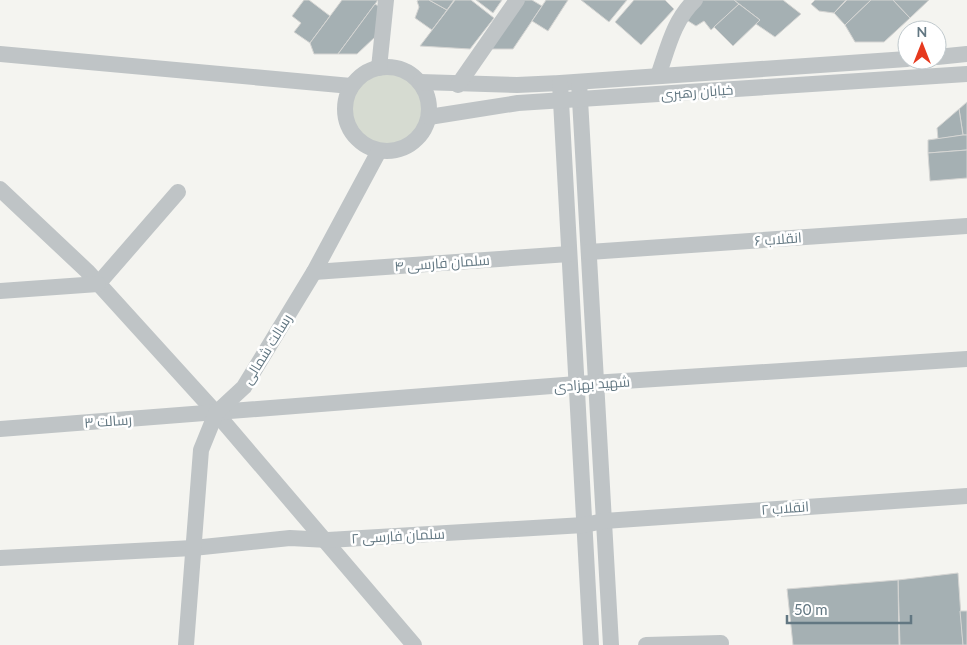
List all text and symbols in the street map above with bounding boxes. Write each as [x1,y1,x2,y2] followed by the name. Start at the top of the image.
[897,20,947,70] north arrow
[917,23,927,40] text: N
[660,80,734,103] street label: خیابان رهبری
[754,228,802,249] street label: انقلاب ۶
[394,251,490,274] street label: سلمان فارسی ۴
[238,310,295,387] street label: رسالت شمالی
[553,372,631,395] street label: شهید بهزادی
[84,410,132,431] street label: رسالت ۳
[760,497,809,518] street label: انقلاب ۲
[351,525,445,546] street label: سلمان فارسی ۲
[787,592,911,624] scale bar
[794,600,828,618] text: 50 m

